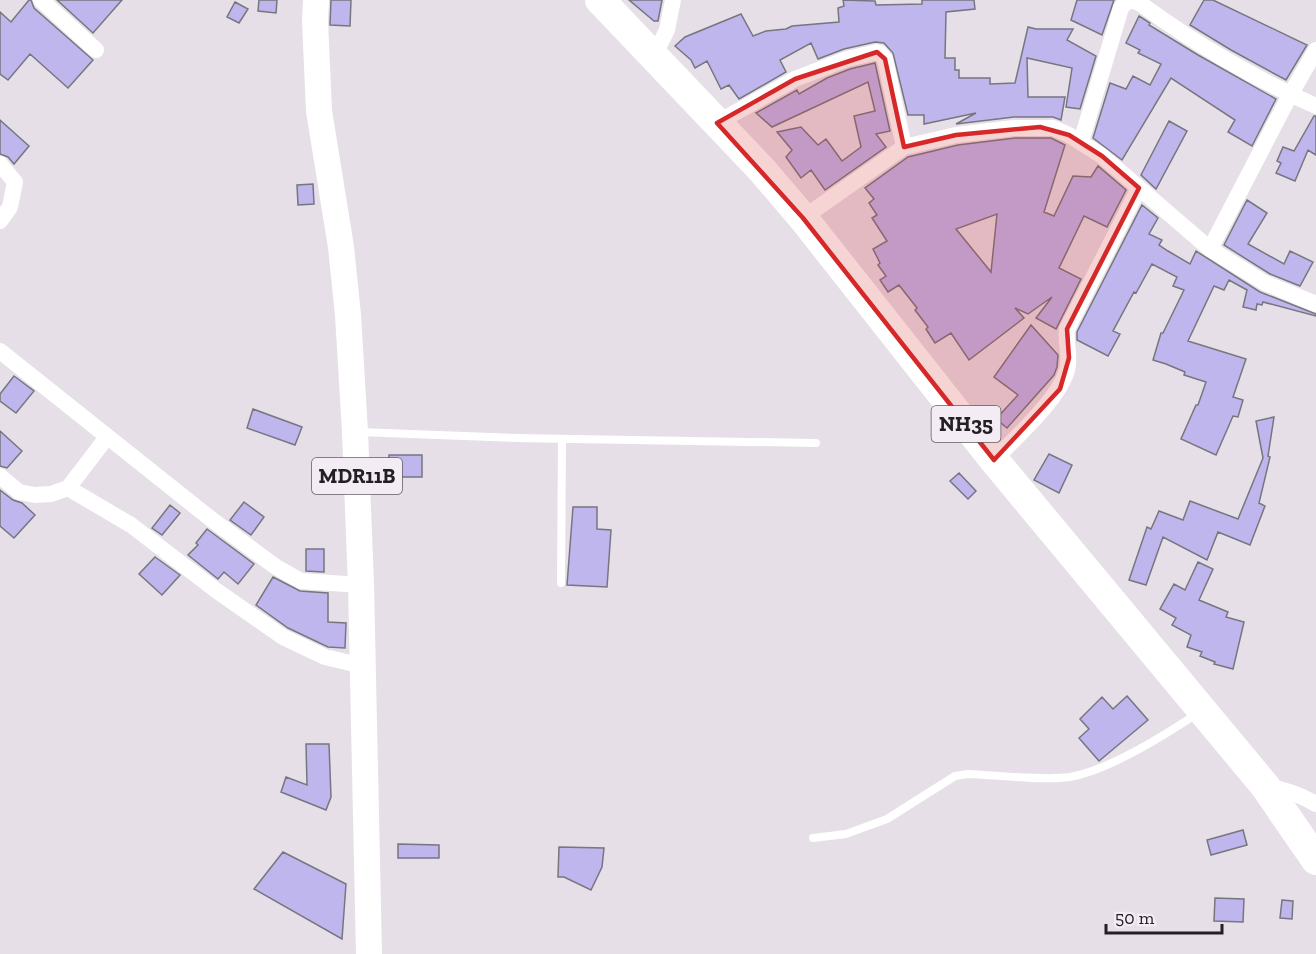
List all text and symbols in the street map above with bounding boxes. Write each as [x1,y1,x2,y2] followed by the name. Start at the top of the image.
[932,406,1000,442] road number: NH35
[312,458,402,494] road number: MDR11B
[1106,897,1222,935] scale bar
[1115,907,1155,929] text: 50 m

